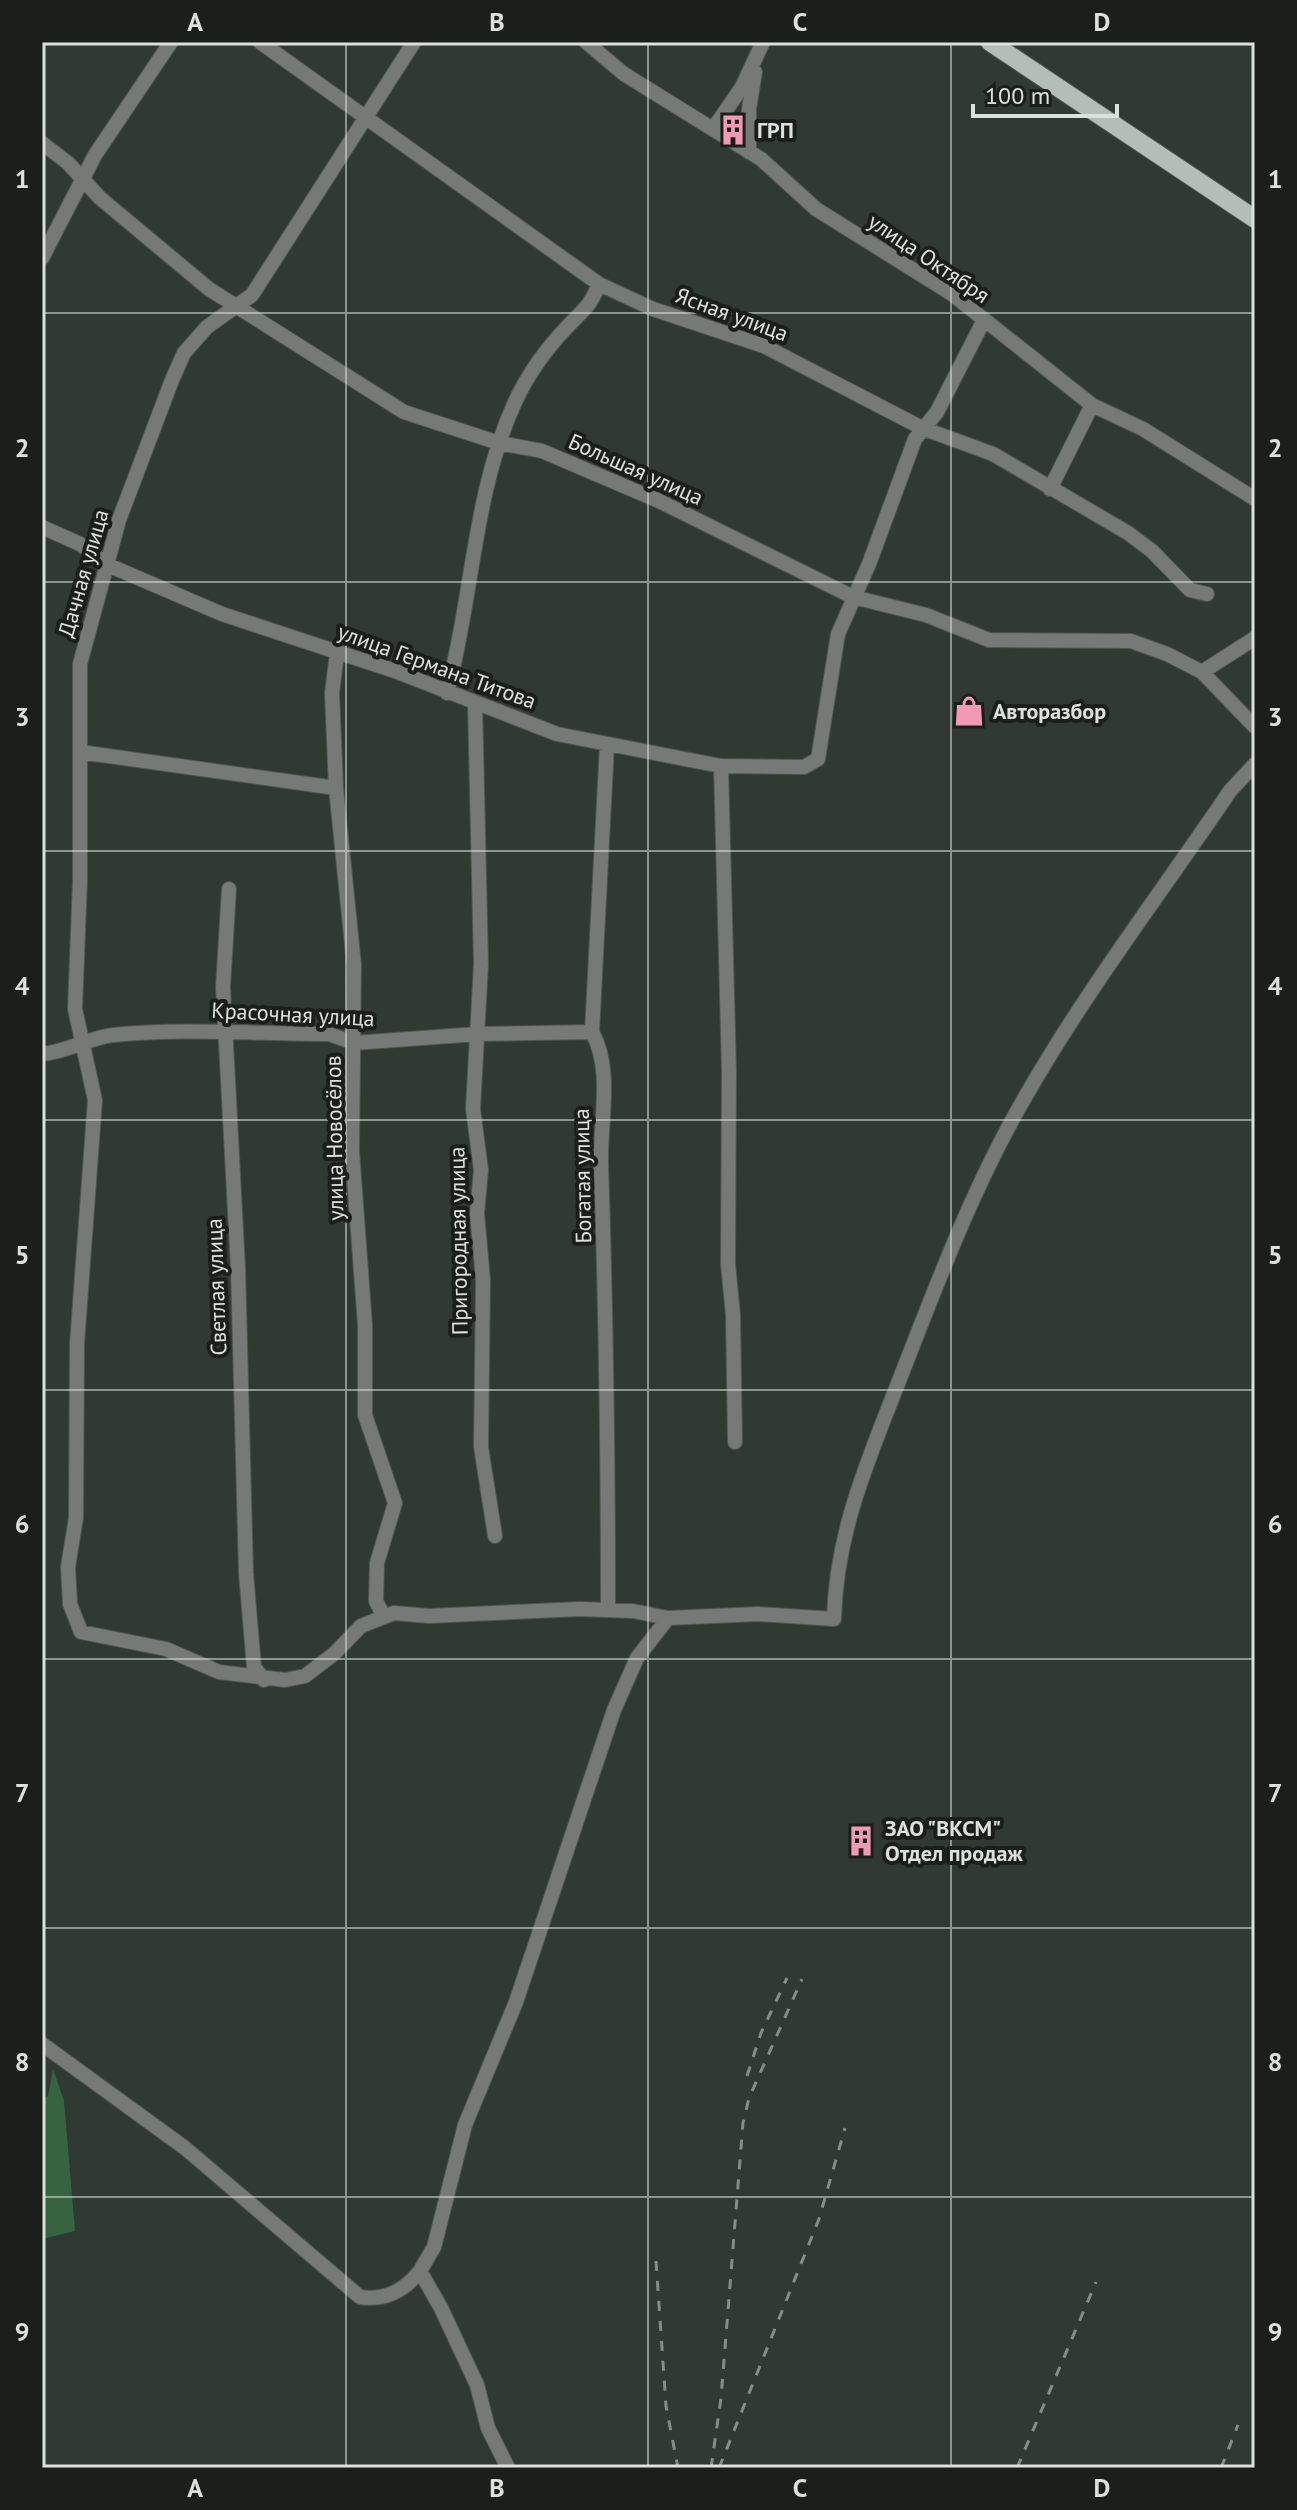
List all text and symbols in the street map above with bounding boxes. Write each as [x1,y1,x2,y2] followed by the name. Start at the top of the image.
[187,5,203,38] text: A
[489,5,505,38] text: B
[793,5,807,38] text: C
[1094,5,1110,38] text: D
[973,68,1117,118] scale bar
[985,80,1050,111] text: 100 m
[716,113,750,147] building icon: ГРП
[757,116,794,144] place label: ГРП
[15,162,29,195] text: 1
[1268,162,1282,195] text: 1
[863,207,995,309] street label: улица Октября
[672,281,792,347] street label: Ясная улица
[564,427,708,511] street label: Большая улица
[15,431,29,464] text: 2
[1268,431,1282,464] text: 2
[51,506,115,640] street label: Дачная улица
[334,617,540,715] street label: улица Германа Титова
[952,694,986,728] shop icon: Авторазбор
[993,697,1106,725] place label: Авторазбор
[15,700,29,733] text: 3
[1268,700,1282,733] text: 3
[15,969,30,1002] text: 4
[1268,969,1283,1002] text: 4
[211,996,375,1032] street label: Красочная улица
[319,1055,349,1221] street label: улица Новосёлов
[567,1108,597,1244] street label: Богатая улица
[442,1146,474,1336] street label: Пригородная улица
[200,1218,232,1356] street label: Светлая улица
[15,1238,29,1271] text: 5
[1268,1238,1282,1271] text: 5
[15,1507,29,1540] text: 6
[1268,1507,1282,1540] text: 6
[15,1776,29,1809] text: 7
[1268,1776,1282,1809] text: 7
[885,1814,1023,1867] place label: ЗАО "ВКСМ" Отдел продаж
[844,1824,878,1858] building icon: ЗАО "ВКСМ" Отдел продаж
[15,2045,29,2078] text: 8
[1268,2045,1282,2078] text: 8
[15,2315,29,2348] text: 9
[1268,2315,1282,2348] text: 9
[187,2471,203,2504] text: A
[489,2471,505,2504] text: B
[793,2471,807,2504] text: C
[1094,2471,1110,2504] text: D

